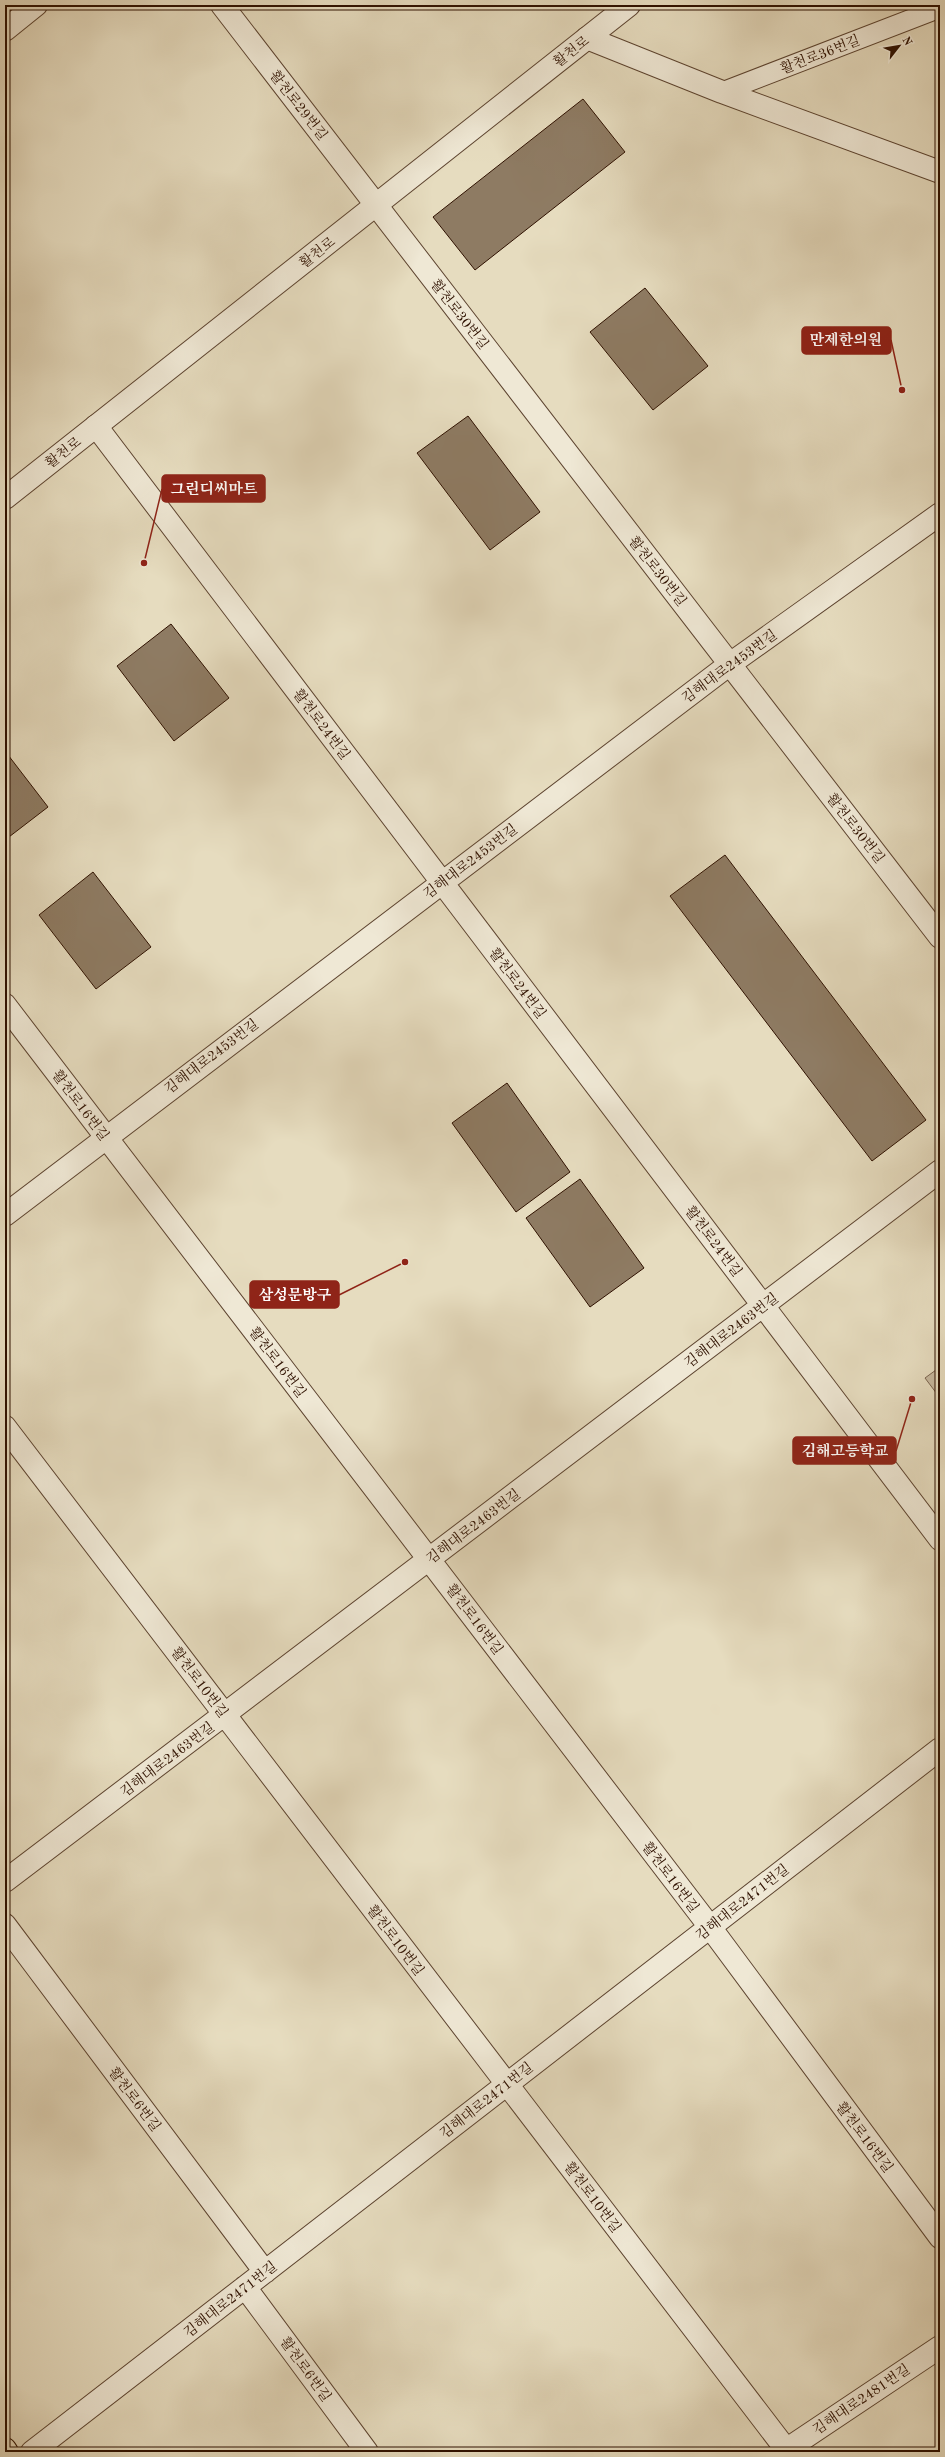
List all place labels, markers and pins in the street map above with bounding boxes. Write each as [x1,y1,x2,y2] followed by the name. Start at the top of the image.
[802,327,891,354] callout: 만제한의원
[162,475,265,502] callout: 그린디씨마트
[250,1281,339,1308] callout: 삼성문방구
[793,1437,896,1464] callout: 김해고등학교

